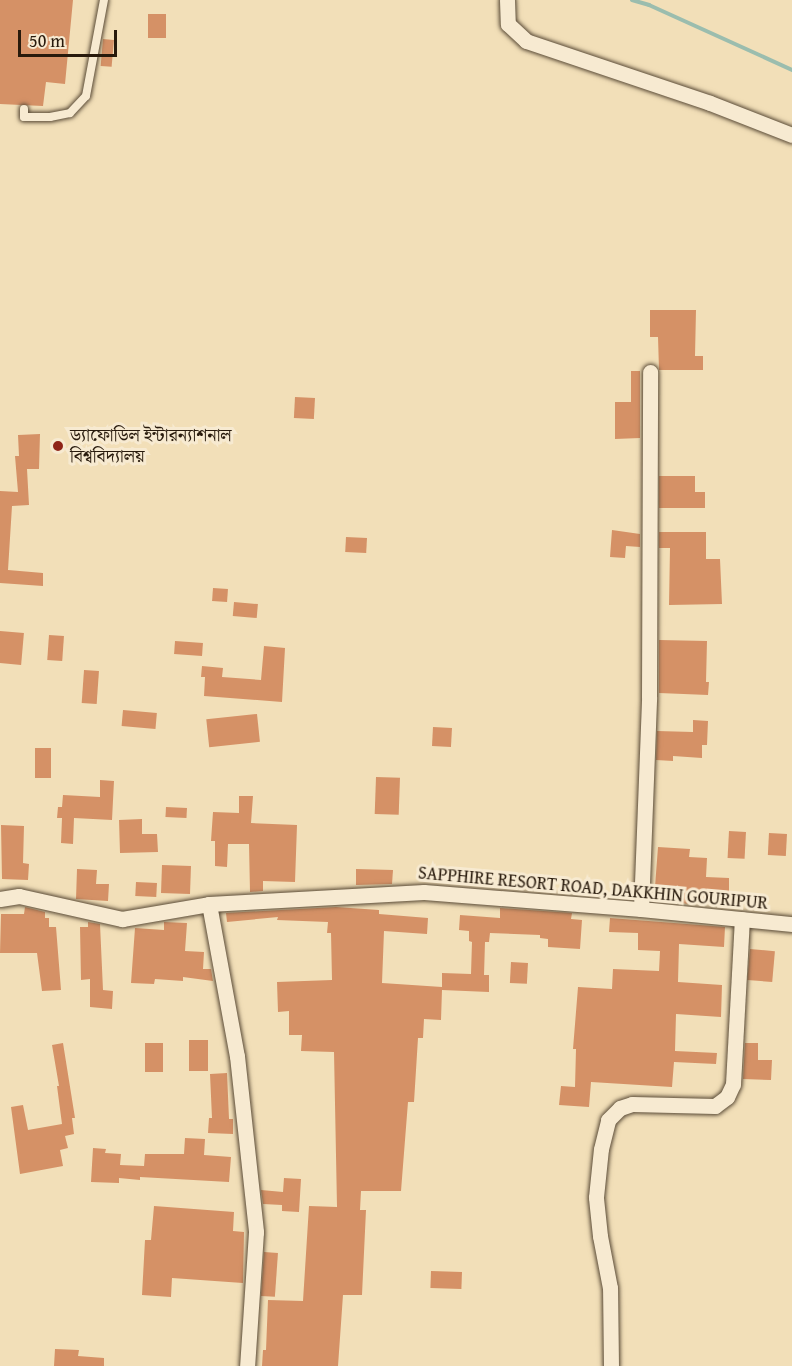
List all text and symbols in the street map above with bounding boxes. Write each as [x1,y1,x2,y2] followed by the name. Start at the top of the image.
[21,18,120,56] scale bar
[29,27,65,54] text: 50 m
[70,425,232,468] place label: ড্যাফোডিল ইন্টারন্যাশনাল বিশ্ববিদ্যালয়
[51,439,65,453] marker: ড্যাফোডিল ইন্টারন্যাশনাল বিশ্ববিদ্যালয়
[417,862,769,914] street label: SAPPHIRE RESORT ROAD, DAKKHIN GOURIPUR

